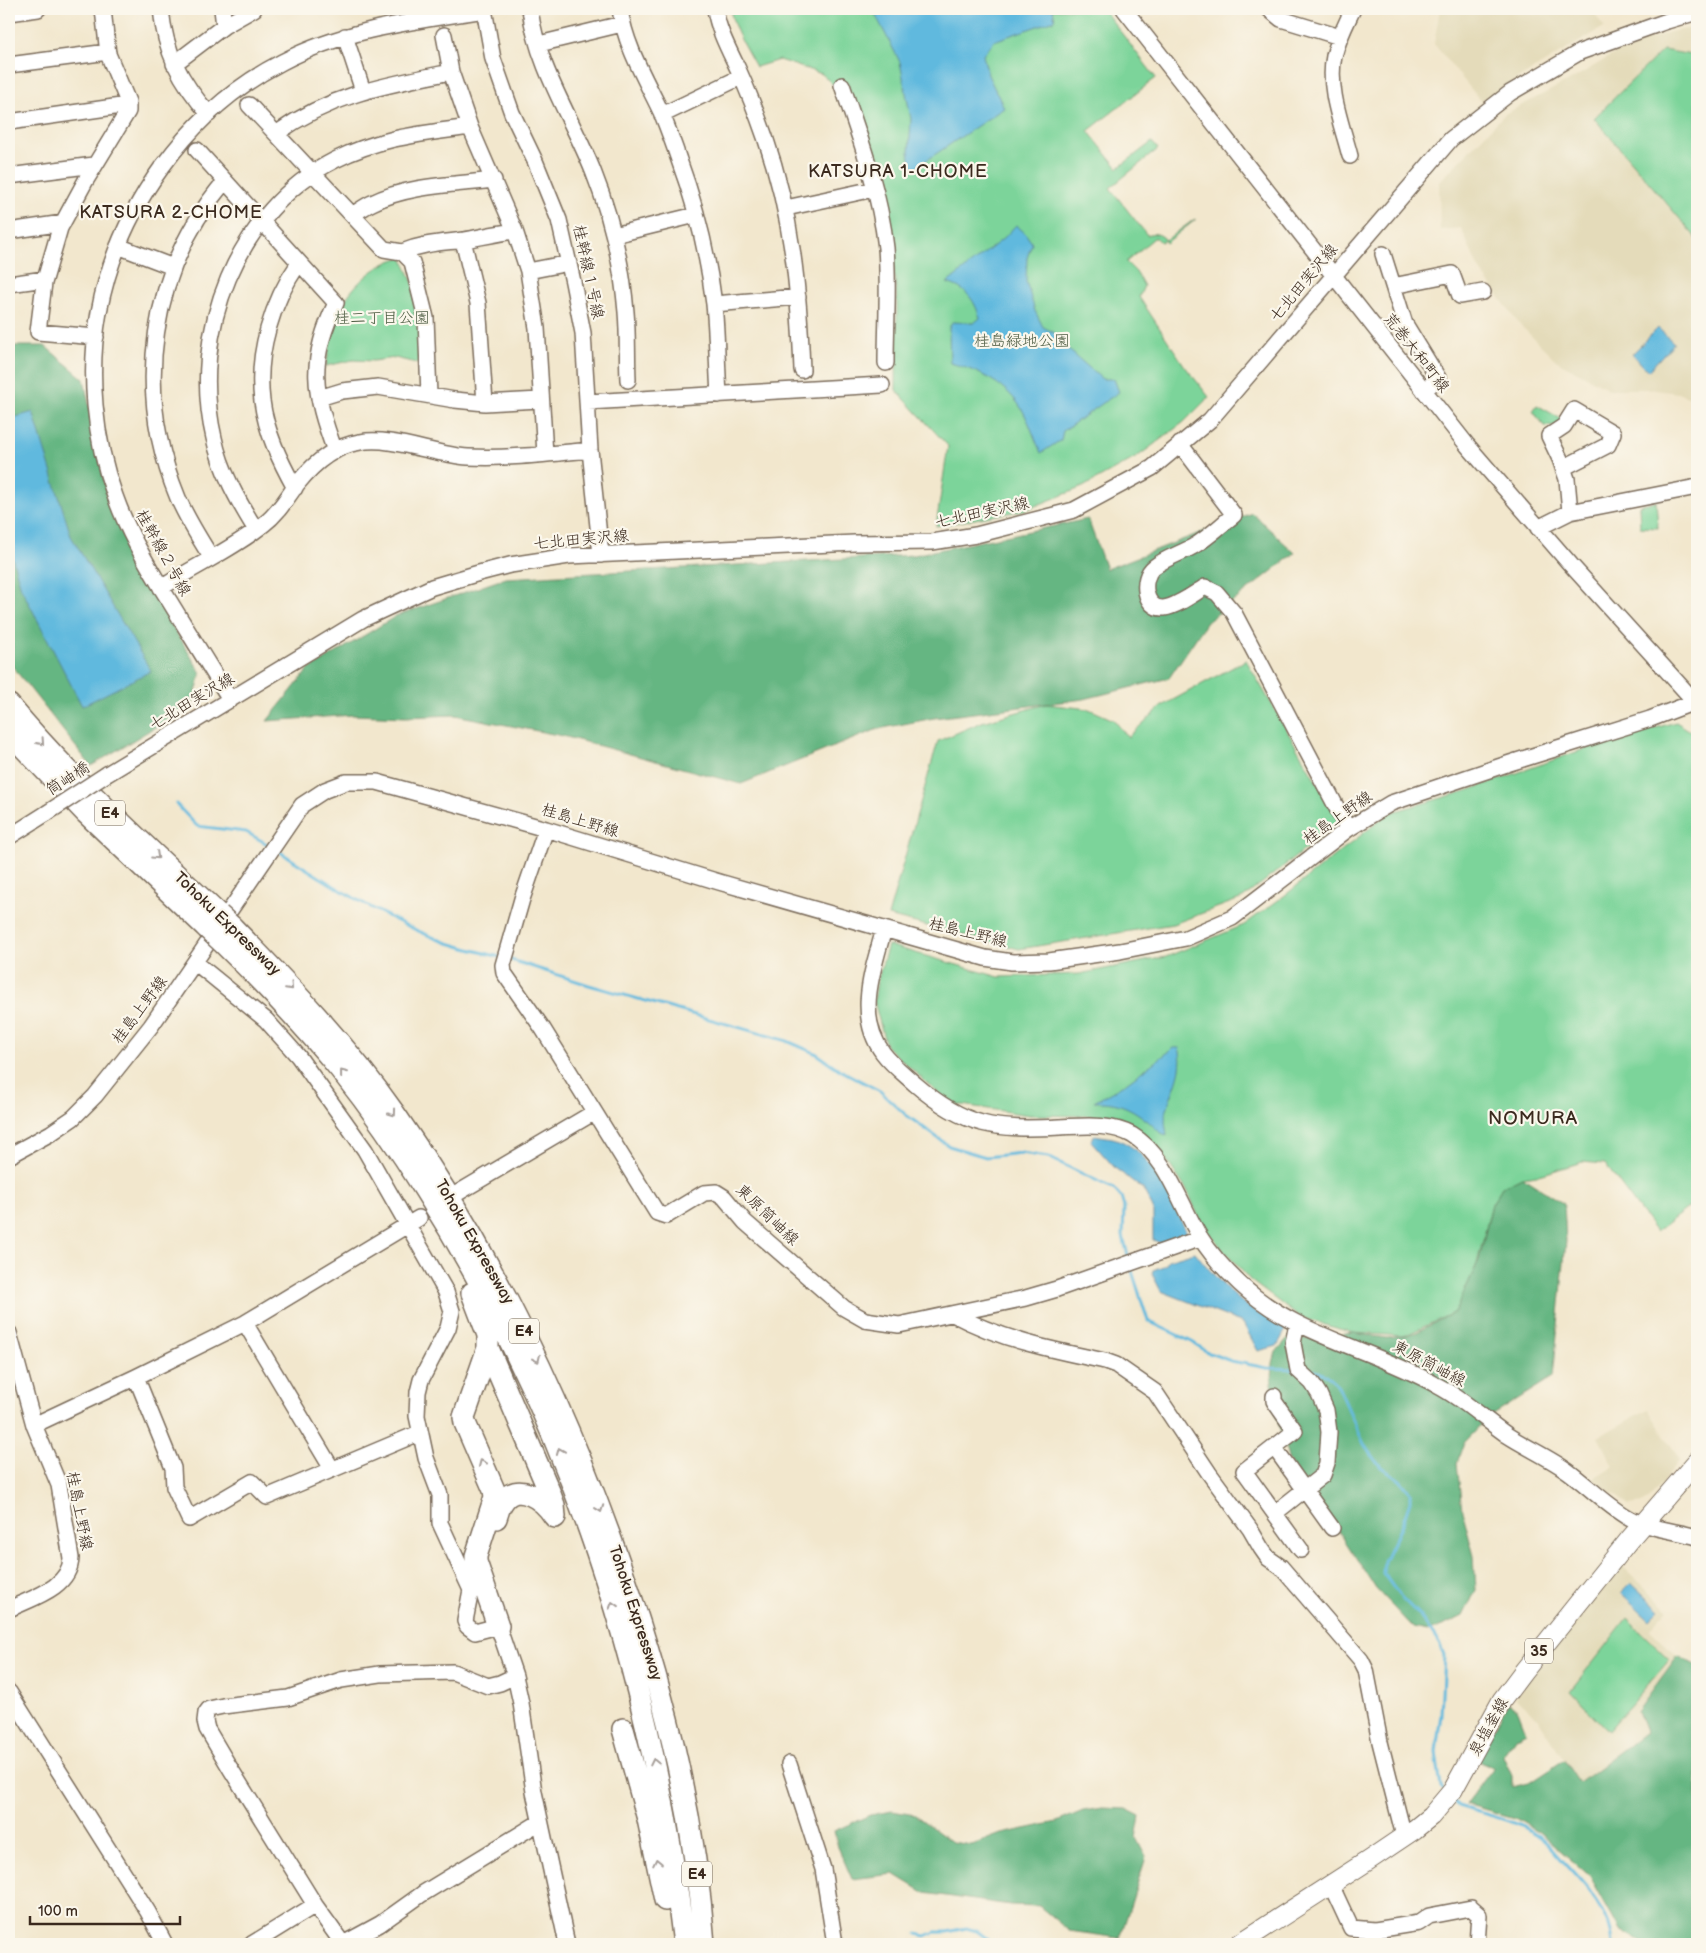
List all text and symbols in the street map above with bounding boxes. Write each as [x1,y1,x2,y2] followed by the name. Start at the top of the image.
[808,161,988,182] district label: KATSURA 1-CHOME
[79,202,263,223] district label: KATSURA 2-CHOME
[569,223,607,321] street label: 桂幹線１号線
[1266,240,1342,326] street label: 七北田実沢線
[334,309,430,328] park label: 桂二丁目公園
[1379,309,1453,397] street label: 荒巻大和町線
[974,332,1070,351] park label: 桂島緑地公園
[933,494,1031,532] street label: 七北田実沢線
[131,506,195,600] street label: 桂幹線２号線
[532,526,630,554] street label: 七北田実沢線
[146,669,238,735] street label: 七北田実沢線
[35,736,44,745] one-way arrow
[43,758,93,800] street label: 筒岫橋
[1300,787,1376,849] street label: 桂島上野線
[95,800,125,826] road number: E4
[539,800,621,842] street label: 桂島上野線
[151,850,160,859] one-way arrow
[170,868,285,980] street label: Tohoku Expressway
[927,914,1009,952] street label: 桂島上野線
[108,972,172,1048] street label: 桂島上野線
[284,982,293,991] one-way arrow
[340,1069,349,1079] one-way arrow
[388,1107,396,1116] one-way arrow
[1488,1107,1578,1130] district label: NOMURA
[431,1176,518,1308] street label: Tohoku Expressway
[732,1180,802,1250] street label: 東原筒岫線
[509,1318,539,1344] road number: E4
[1389,1337,1469,1391] street label: 東原筒岫線
[530,1354,541,1363] one-way arrow
[555,1447,566,1456] one-way arrow
[478,1459,489,1468] one-way arrow
[62,1470,96,1552] street label: 桂島上野線
[594,1504,604,1512] one-way arrow
[604,1543,666,1684] street label: Tohoku Expressway
[609,1601,619,1609] one-way arrow
[1525,1638,1553,1664] road number: 35
[1465,1694,1513,1760] street label: 泉塩釜線
[649,1757,660,1766] one-way arrow
[652,1858,663,1867] one-way arrow
[682,1862,712,1886] road number: E4
[30,1893,180,1925] scale bar
[38,1902,78,1921] text: 100 m

